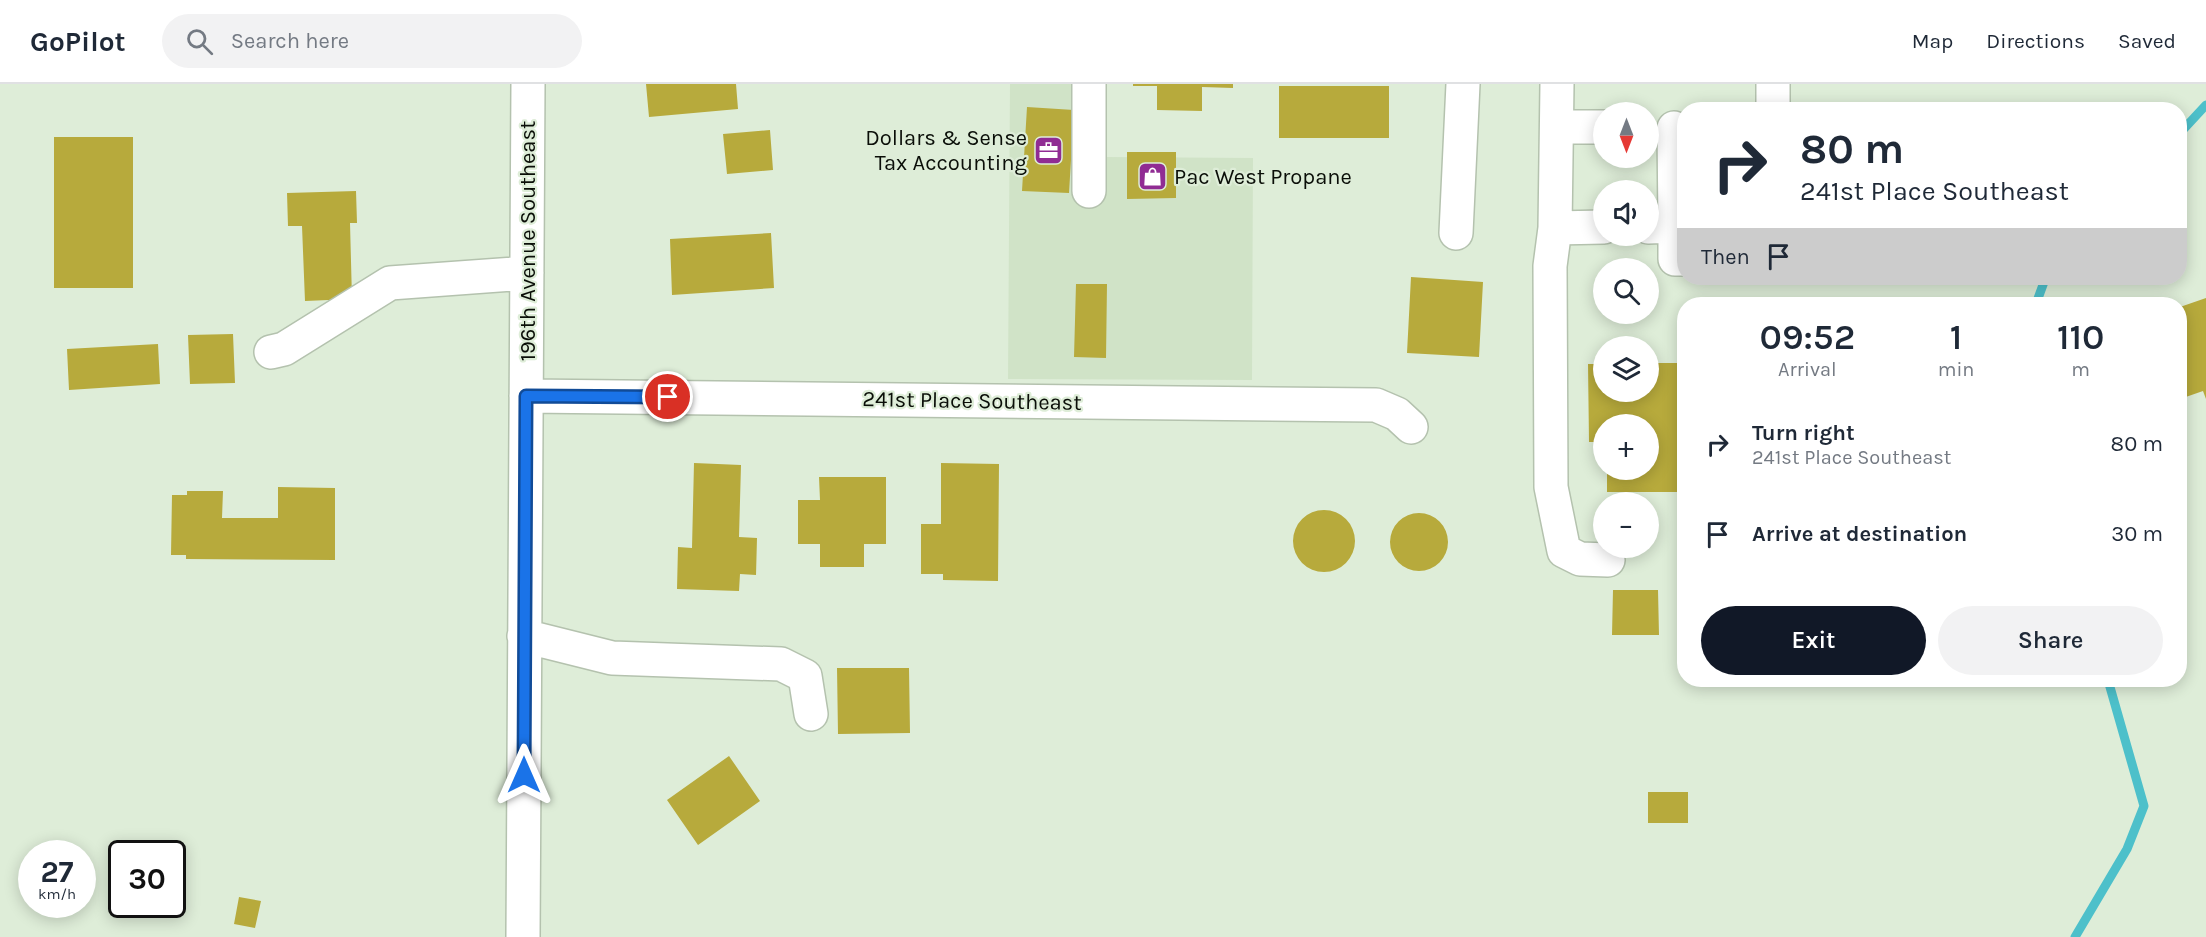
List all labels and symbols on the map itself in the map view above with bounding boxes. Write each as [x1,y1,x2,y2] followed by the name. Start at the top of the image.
[1593,102,1659,168] north arrow
[515,121,541,361] street label: 196th Avenue Southeast
[865,125,1028,176] place label: Dollars & Sense Tax Accounting
[1032,134,1064,166] office icon: Dollars & Sense Tax Accounting
[1137,160,1169,192] shop icon: Pac West Propane
[1174,164,1352,190] place label: Pac West Propane
[642,371,693,422] pin
[862,386,1082,416] street label: 241st Place Southeast
[492,743,556,807] position arrow
[108,840,186,918] speed limit sign: 30

